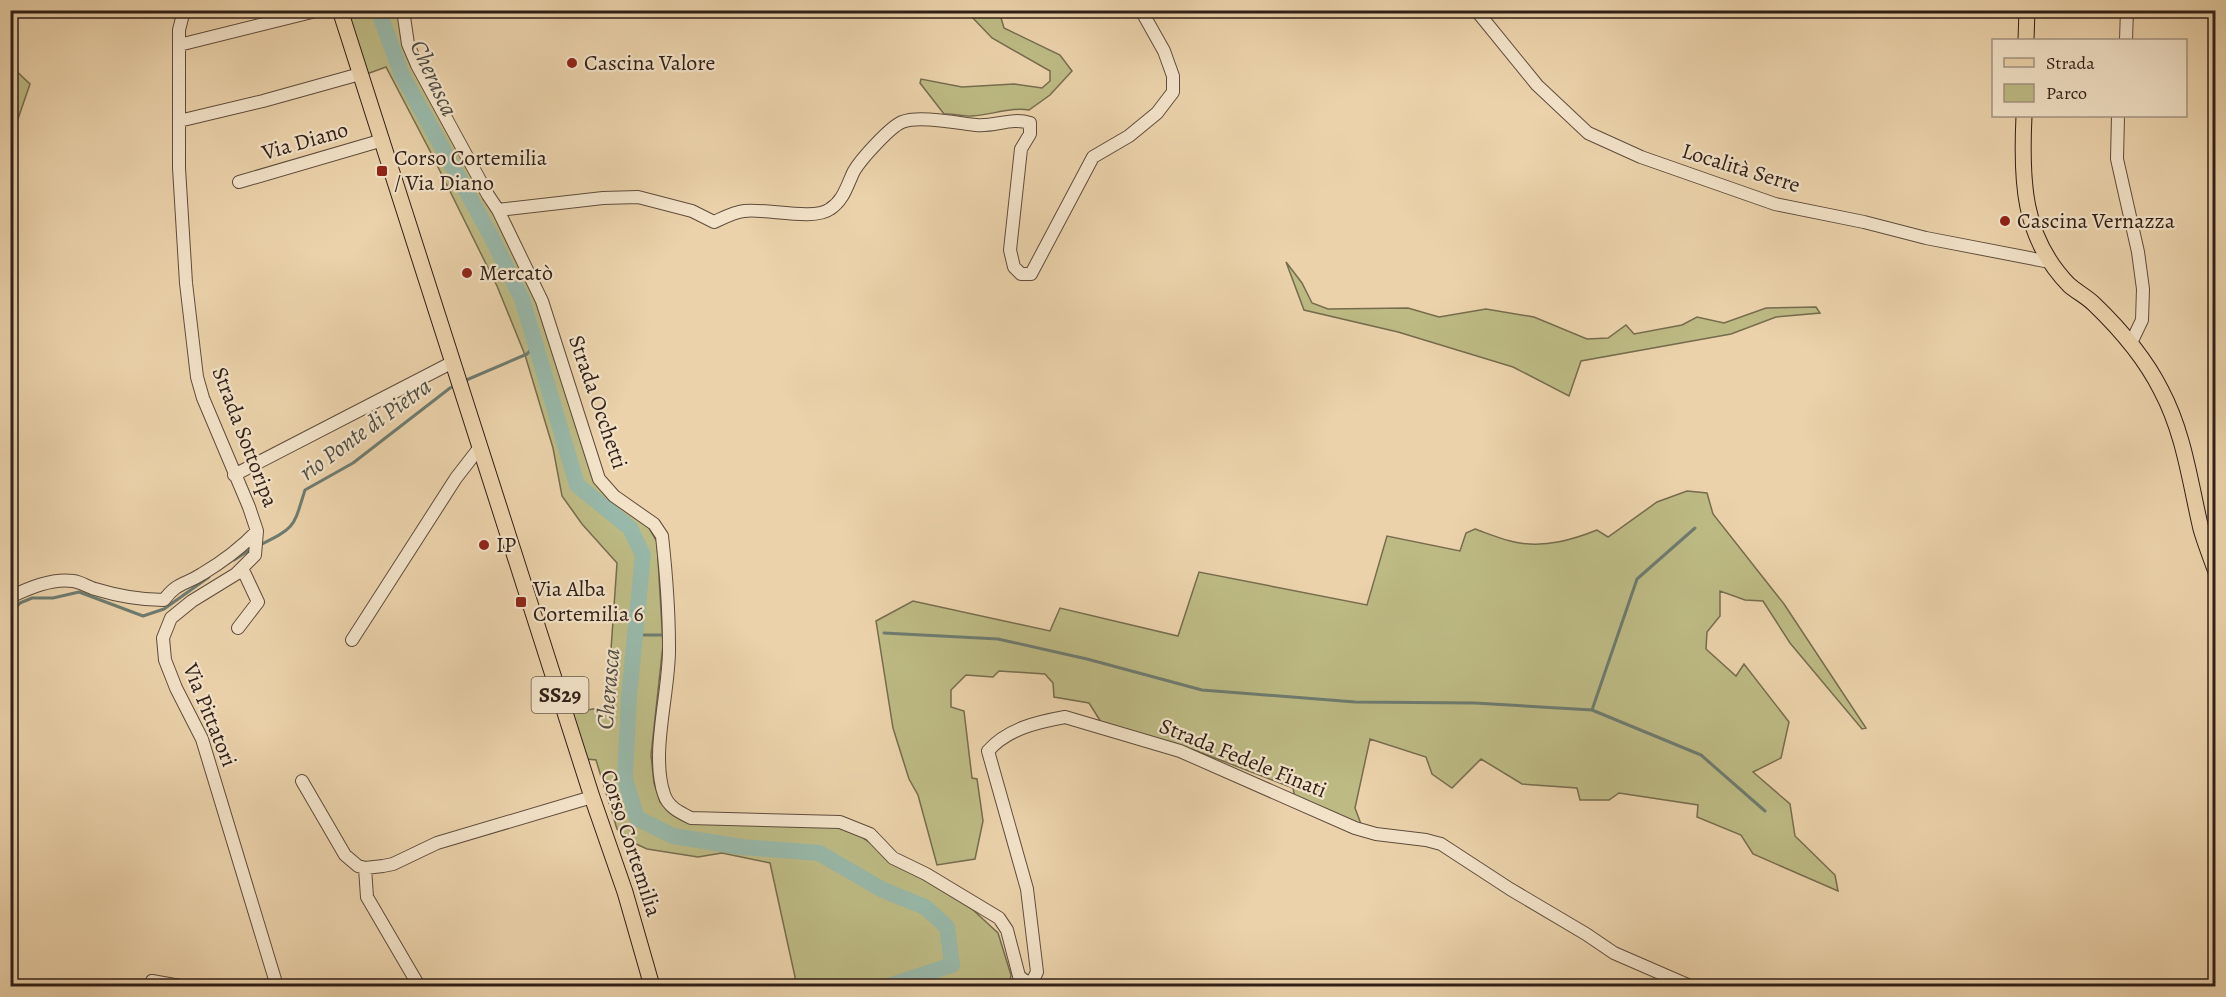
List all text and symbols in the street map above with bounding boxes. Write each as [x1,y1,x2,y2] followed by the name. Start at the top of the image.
[402,35,466,121] water label: Cherasca
[1992,39,2187,117] legend
[584,48,715,78] place label: Cascina Valore
[2046,51,2095,75] text: Strada
[565,56,579,70] marker: Cascina Valore
[2046,81,2087,105] text: Parco
[257,114,352,168] street label: Via Diano
[1678,136,1804,200] street label: Località Serre
[394,143,548,198] place label: Corso Cortemilia / Via Diano
[375,164,389,178] marker: Corso Cortemilia / Via Diano
[2017,206,2176,236] place label: Cascina Vernazza
[1998,214,2012,228] marker: Cascina Vernazza
[479,258,553,288] place label: Mercatò
[460,266,474,280] marker: Mercatò
[561,331,635,473] street label: Strada Occhetti
[204,363,286,512] street label: Strada Sottoripa
[293,370,437,488] water label: rio Ponte di Pietra
[496,530,516,560] place label: IP
[477,538,491,552] marker: IP
[532,574,644,629] place label: Via Alba Cortemilia 6
[514,595,528,609] marker: Via Alba Cortemilia 6
[589,647,627,731] water label: Cherasca
[175,658,244,771] street label: Via Pittatori
[532,677,588,713] road number: SS29
[1155,711,1331,805] street label: Strada Fedele Finati
[593,766,669,921] street label: Corso Cortemilia

